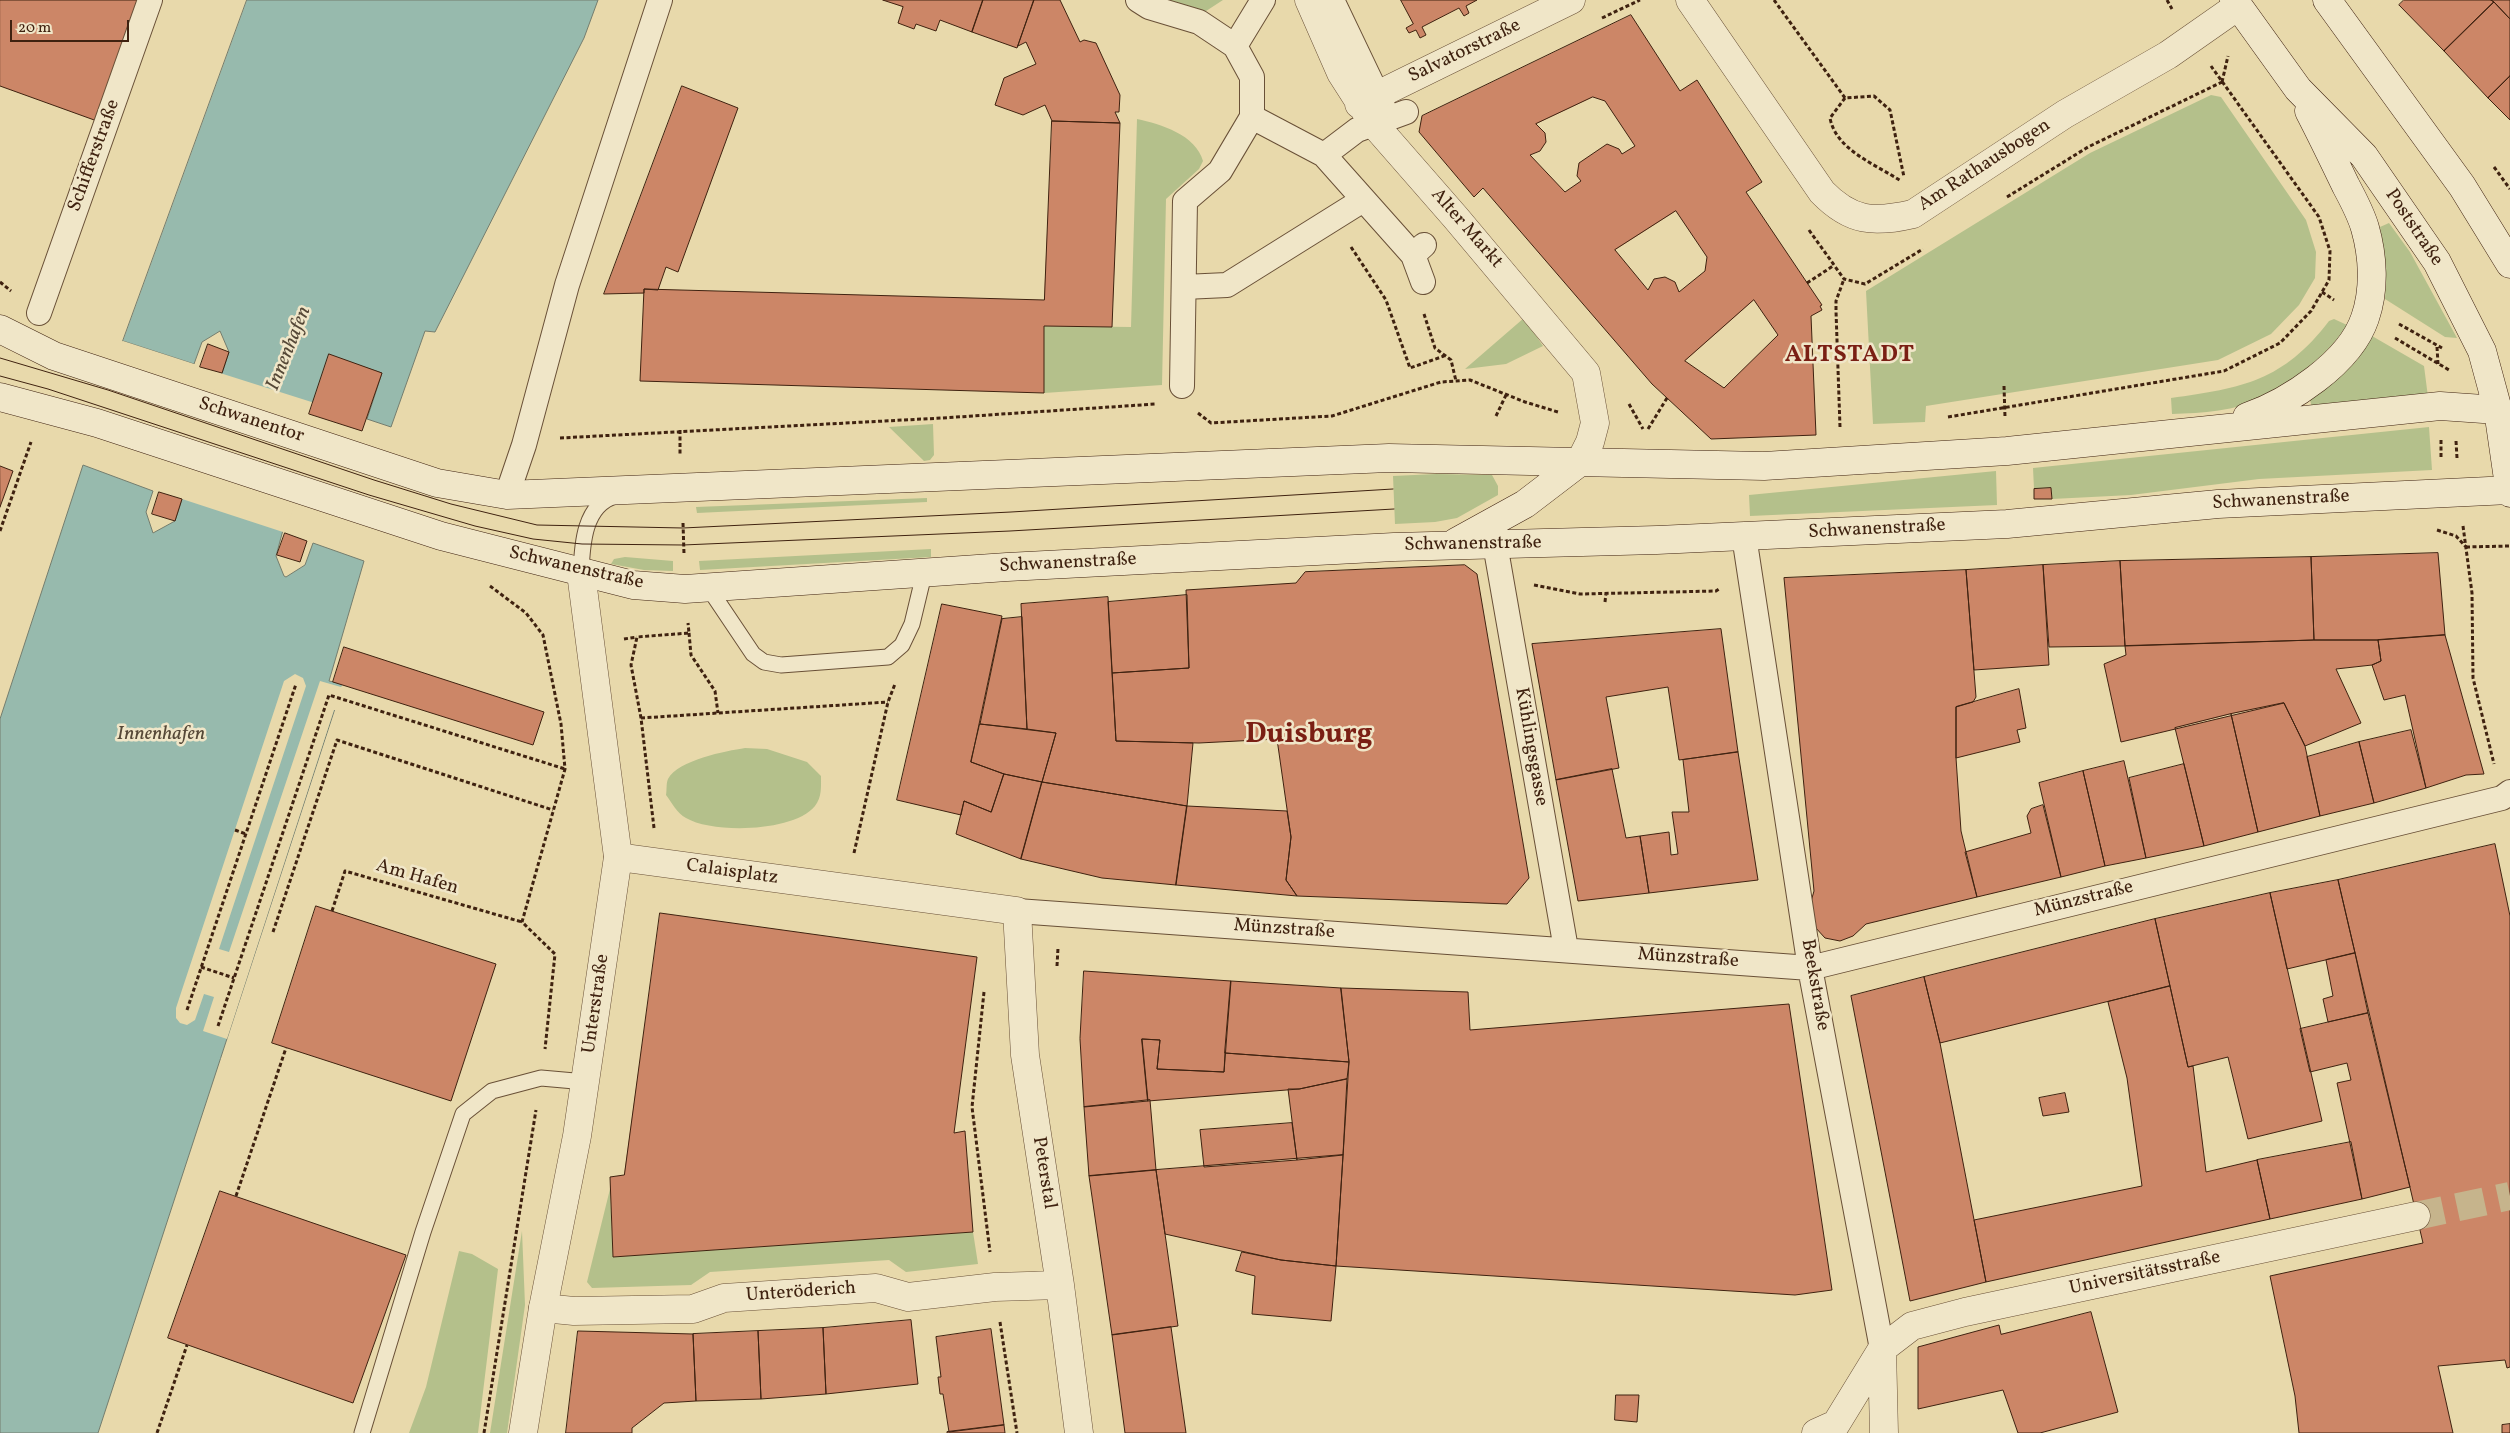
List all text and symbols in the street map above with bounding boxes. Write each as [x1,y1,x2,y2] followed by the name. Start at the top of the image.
[12,10,131,42] scale bar
[1405,15,1525,89] street label: Salvatorstraße
[18,18,51,39] text: 20 m
[64,97,126,215] street label: Schifferstraße
[1915,115,2055,217] street label: Am Rathausbogen
[1425,184,1507,274] street label: Alter Markt
[2379,185,2447,271] street label: Poststraße
[262,303,318,395] water label: Innenhafen
[1784,343,1916,371] district label: ALTSTADT
[195,393,307,449] street label: Schwanentor
[2212,486,2350,516] street label: Schwanenstraße
[1808,515,1946,545] street label: Schwanenstraße
[1404,532,1542,558] street label: Schwanenstraße
[506,542,646,596] street label: Schwanenstraße
[999,549,1137,579] street label: Schwanenstraße
[1508,686,1552,808] street label: Kühlingsgasse
[1245,720,1373,754] district label: Duisburg
[117,723,205,747] water label: Innenhafen
[373,855,461,901] street label: Am Hafen
[685,855,779,891] street label: Calaisplatz
[2032,877,2136,923] street label: Münzstraße
[1233,915,1335,945] street label: Münzstraße
[1795,937,1833,1033] street label: Beekstraße
[1637,944,1739,974] street label: Münzstraße
[579,953,615,1055] street label: Unterstraße
[1026,1135,1060,1211] street label: Peterstal
[2067,1247,2223,1301] street label: Universitätsstraße
[745,1278,857,1308] street label: Unteröderich

